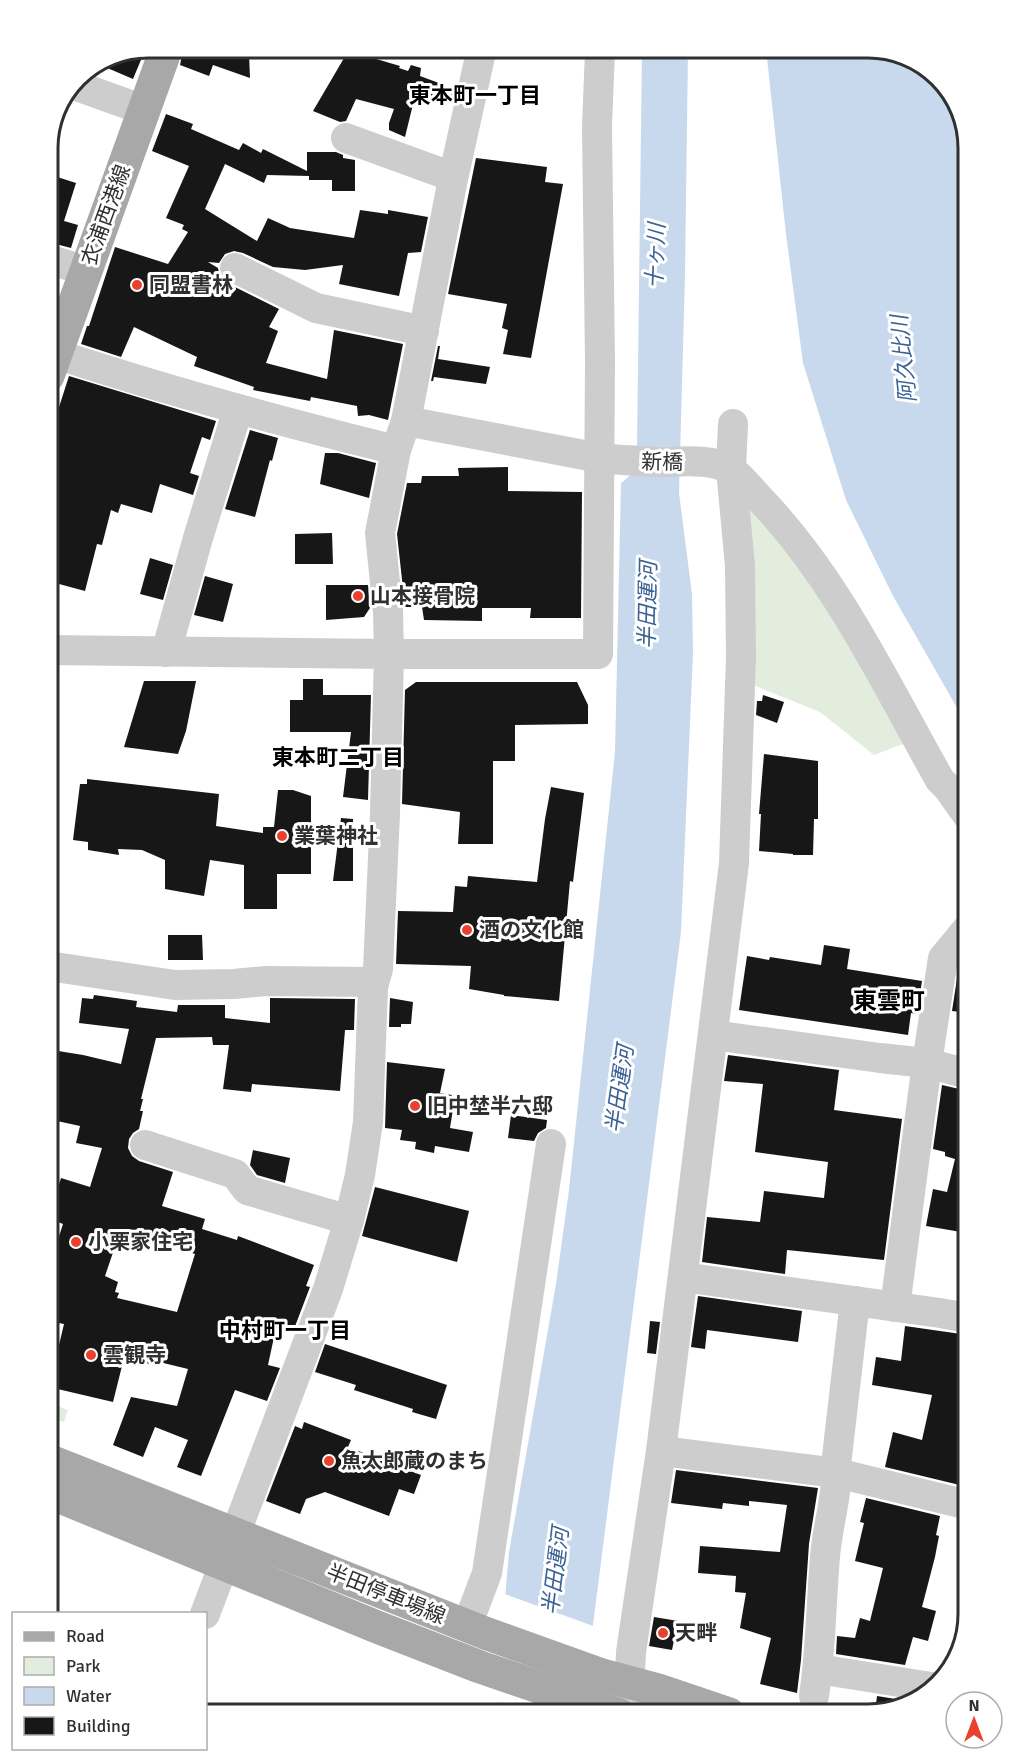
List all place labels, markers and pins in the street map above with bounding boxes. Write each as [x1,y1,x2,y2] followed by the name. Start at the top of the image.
[149,272,233,298] place label: 同盟書林
[130,278,144,292] marker: 同盟書林
[370,583,475,609] place label: 山本接骨院
[351,589,365,603] marker: 山本接骨院
[294,823,378,849] place label: 業葉神社
[275,829,289,843] marker: 業葉神社
[479,917,584,943] place label: 酒の文化館
[460,923,474,937] marker: 酒の文化館
[427,1093,553,1119] place label: 旧中埜半六邸
[408,1099,422,1113] marker: 旧中埜半六邸
[88,1229,193,1255] place label: 小栗家住宅
[69,1235,83,1249] marker: 小栗家住宅
[103,1342,166,1368] place label: 雲観寺
[84,1348,98,1362] marker: 雲観寺
[341,1448,488,1474] place label: 魚太郎蔵のまち
[322,1454,336,1468] marker: 魚太郎蔵のまち
[675,1620,717,1646] place label: 天畔
[656,1626,670,1640] marker: 天畔

